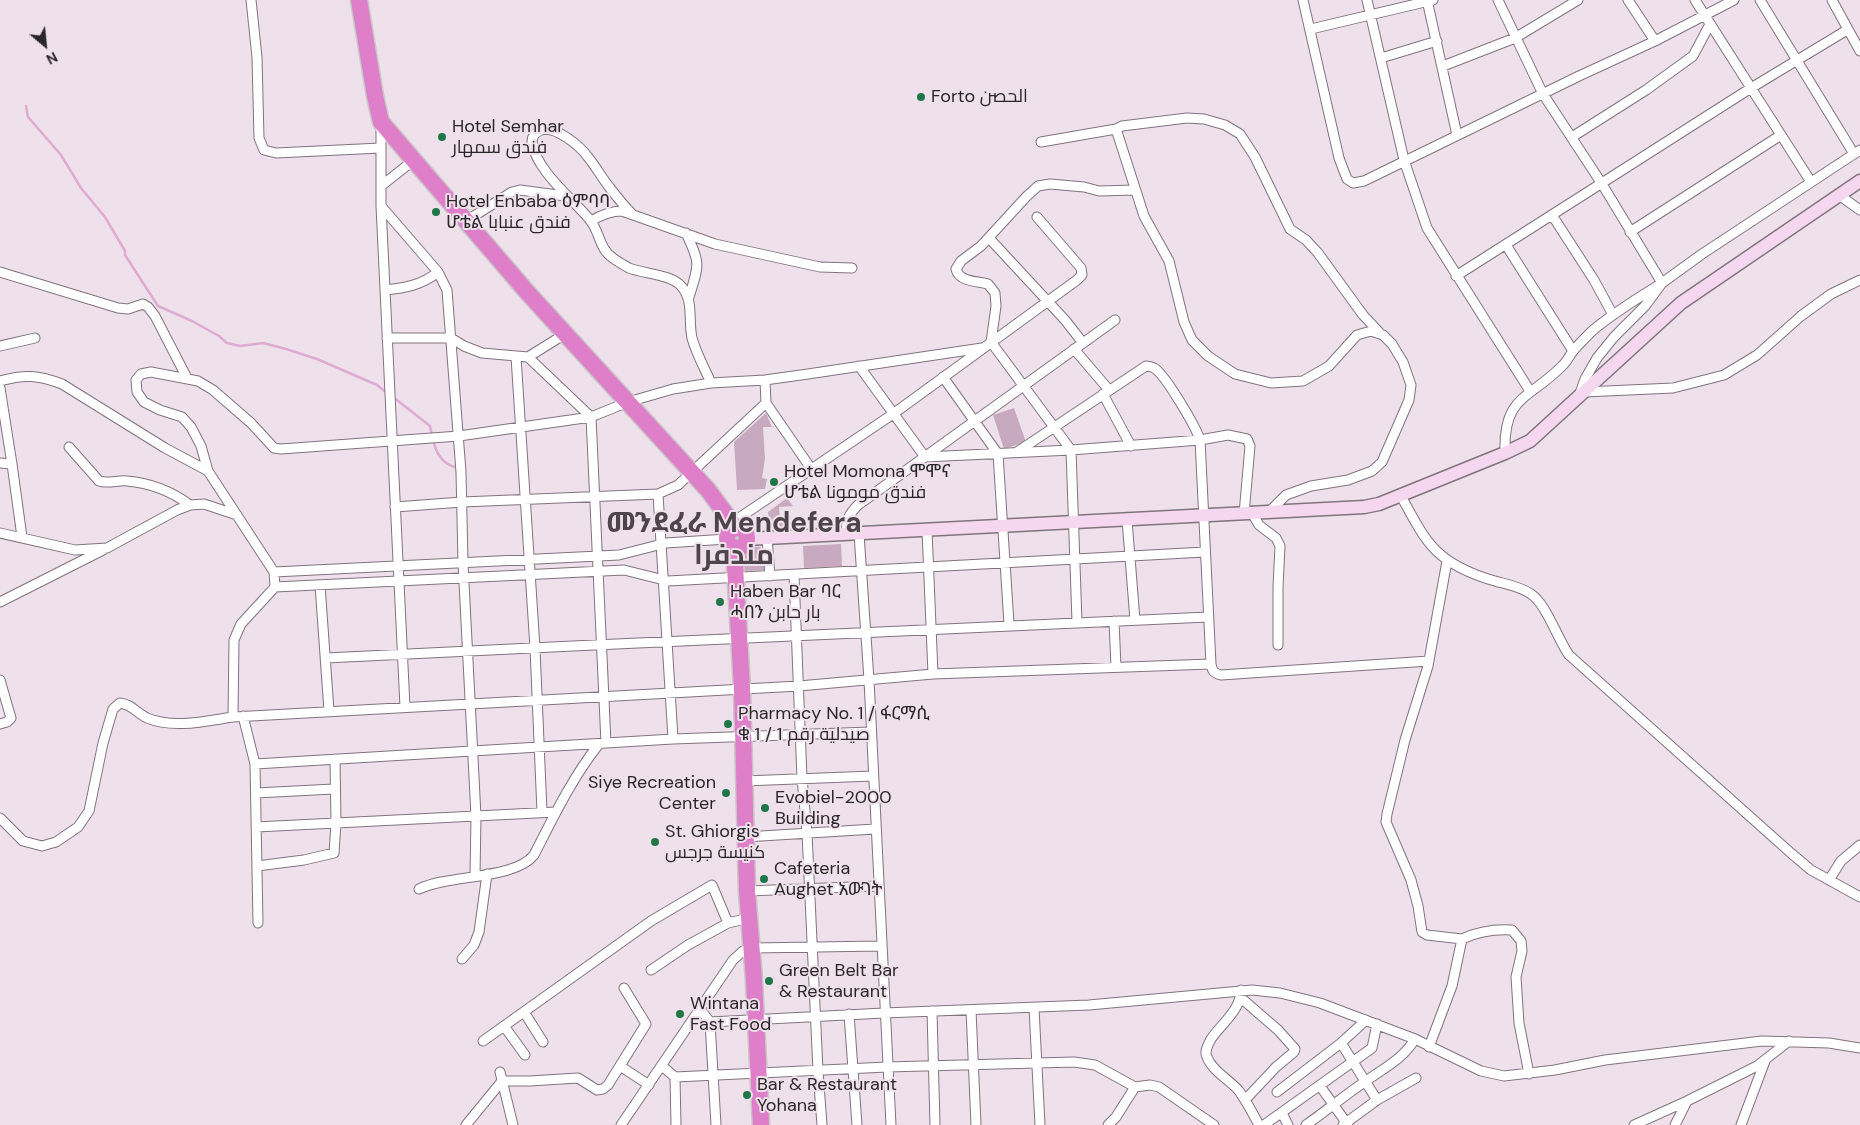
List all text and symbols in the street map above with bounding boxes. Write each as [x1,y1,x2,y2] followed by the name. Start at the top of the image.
[20,20,70,70] north arrow
[43,48,61,69] text: N
[931,86,1028,108] place label: Forto الحصن
[915,91,927,103] marker: Forto الحصن
[452,116,564,158] place label: Hotel Semhar فندق سمهار
[436,131,448,143] marker: Hotel Semhar فندق سمهار
[446,191,610,233] place label: Hotel Enbaba ዕምባባ ሆቴል فندق عنبابا
[430,206,442,218] marker: Hotel Enbaba ዕምባባ ሆቴል فندق عنبابا
[784,461,950,504] place label: Hotel Momona ሞሞና ሆቴል فندق مومونا
[768,476,780,488] marker: Hotel Momona ሞሞና ሆቴል فندق مومونا
[606,508,862,574] district label: መንደፈራ Mendefera مندفرا
[730,581,841,624] place label: Haben Bar ባር ሓበን بار حابن
[714,596,726,608] marker: Haben Bar ባር ሓበን بار حابن
[738,703,930,746] place label: Pharmacy No. 1 / ፋርማሲ ቁ 1 / صيدلية رقم 1
[722,718,734,730] marker: Pharmacy No. 1 / ፋርማሲ ቁ 1 / صيدلية رقم 1
[588,772,716,814] place label: Siye Recreation Center
[720,787,732,799] marker: Siye Recreation Center
[775,787,892,830] place label: Evobiel-2000 Building
[759,802,771,814] marker: Evobiel-2000 Building
[665,821,765,864] place label: St. Ghiorgis كنيسة جرجس
[649,836,661,848] marker: St. Ghiorgis كنيسة جرجس
[774,858,882,901] place label: Cafeteria Aughet አውገት
[758,873,770,885] marker: Cafeteria Aughet አውገት
[779,960,899,1002] place label: Green Belt Bar & Restaurant
[763,975,775,987] marker: Green Belt Bar & Restaurant
[690,993,771,1036] place label: Wintana Fast Food
[674,1008,686,1020] marker: Wintana Fast Food
[757,1074,897,1116] place label: Bar & Restaurant Yohana
[741,1089,753,1101] marker: Bar & Restaurant Yohana

